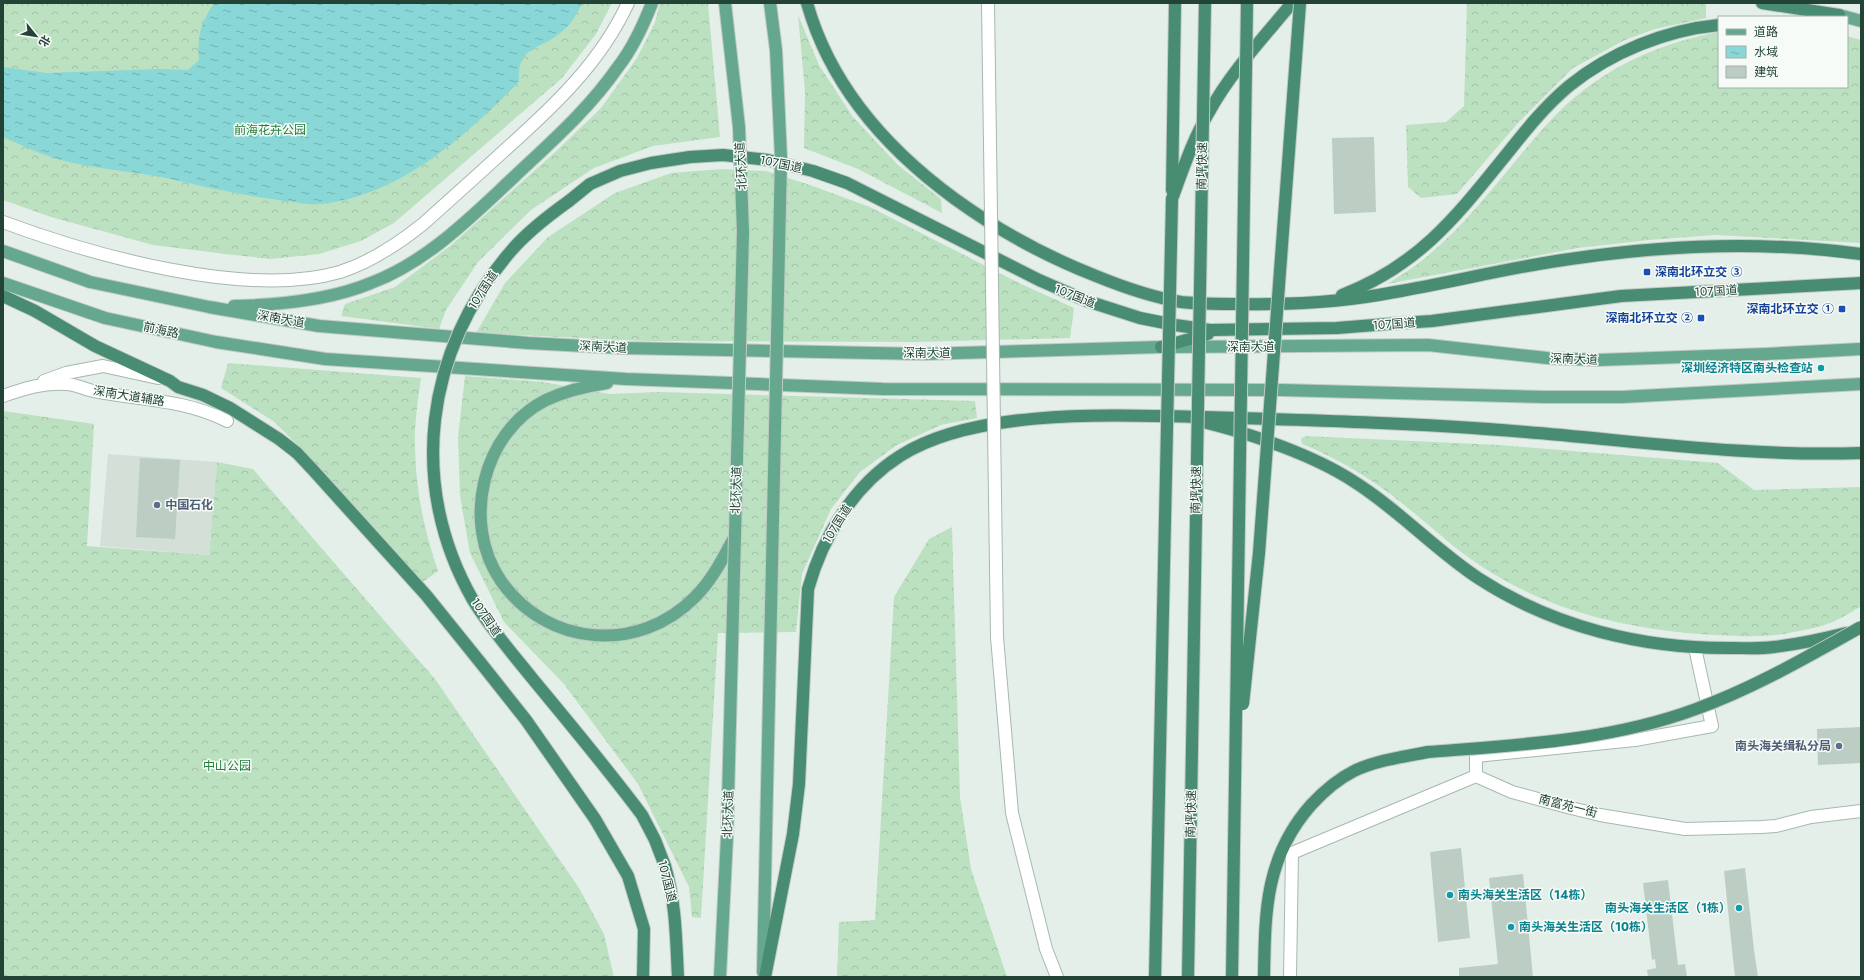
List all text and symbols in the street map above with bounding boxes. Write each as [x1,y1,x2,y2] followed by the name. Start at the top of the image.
[16,16,56,56] north arrow
[1718,16,1848,88] legend
[1754,23,1778,41] text: 道路
[35,32,54,50] text: 北
[1754,43,1778,61] text: 水域
[1754,63,1778,81] text: 建筑
[234,121,306,139] park label: 前海花卉公园
[731,142,751,190] street label: 北环大道
[1193,142,1211,190] street label: 南坪快速
[758,151,804,177] street label: 107国道
[1655,263,1743,281] place label: 深南北环立交 ③
[464,267,502,313] street label: 107国道
[1642,267,1652,277] marker: 深南北环立交 ③
[1052,280,1098,312] street label: 107国道
[1694,281,1738,301] street label: 107国道
[1746,300,1834,318] place label: 深南北环立交 ①
[1837,304,1847,314] marker: 深南北环立交 ①
[256,306,306,332] street label: 深南大道
[1605,309,1693,327] place label: 深南北环立交 ②
[1696,313,1706,323] marker: 深南北环立交 ②
[1372,314,1416,334] street label: 107国道
[142,317,180,343] street label: 前海路
[579,337,627,357] street label: 深南大道
[1227,338,1275,356] street label: 深南大道
[903,344,951,362] street label: 深南大道
[1550,349,1598,369] street label: 深南大道
[1681,359,1813,377] place label: 深圳经济特区南头检查站
[1816,363,1826,373] marker: 深圳经济特区南头检查站
[92,381,166,411] street label: 深南大道辅路
[726,466,746,514] street label: 北环大道
[1187,466,1205,514] street label: 南坪快速
[165,496,213,514] place label: 中国石化
[152,500,162,510] marker: 中国石化
[818,501,856,547] street label: 107国道
[467,594,505,640] street label: 107国道
[1735,737,1831,755] place label: 南头海关缉私分局
[1834,741,1844,751] marker: 南头海关缉私分局
[203,757,251,775] park label: 中山公园
[718,790,738,838] street label: 北环大道
[1182,790,1200,838] street label: 南坪快速
[1537,790,1599,822] street label: 南富苑一街
[653,858,681,904] street label: 107国道
[1458,886,1593,904] place label: 南头海关生活区（14栋）
[1445,890,1455,900] marker: 南头海关生活区（14栋）
[1605,899,1731,917] place label: 南头海关生活区（1栋）
[1734,903,1744,913] marker: 南头海关生活区（1栋）
[1519,918,1653,936] place label: 南头海关生活区（10栋）
[1506,922,1516,932] marker: 南头海关生活区（10栋）

